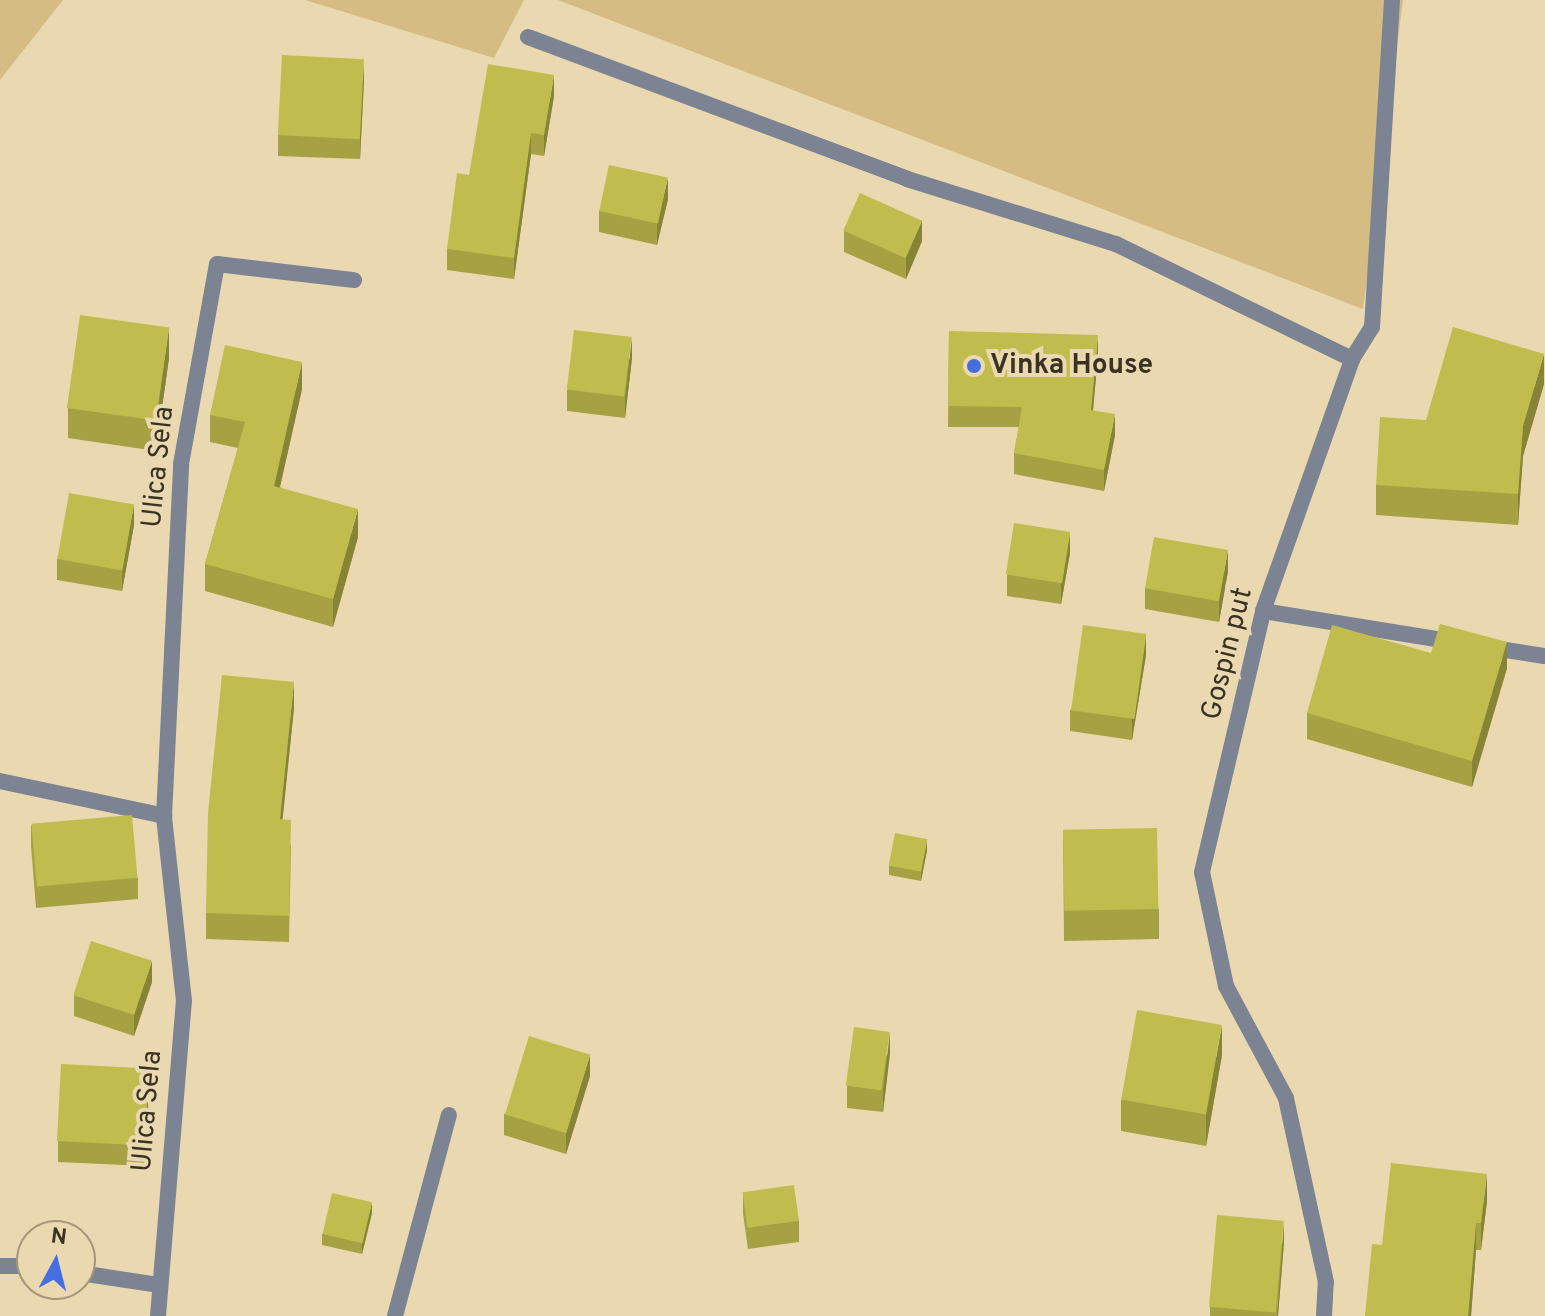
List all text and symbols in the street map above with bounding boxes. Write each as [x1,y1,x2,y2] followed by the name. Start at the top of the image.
[990,349,1153,383] place label: Vinka House
[965,357,983,375] marker: Vinka House
[136,404,182,530] street label: Ulica Sela
[1195,584,1261,724] street label: Gospin put
[126,1049,170,1173] street label: Ulica Sela
[16,1220,96,1300] north arrow
[49,1223,68,1252] text: N

